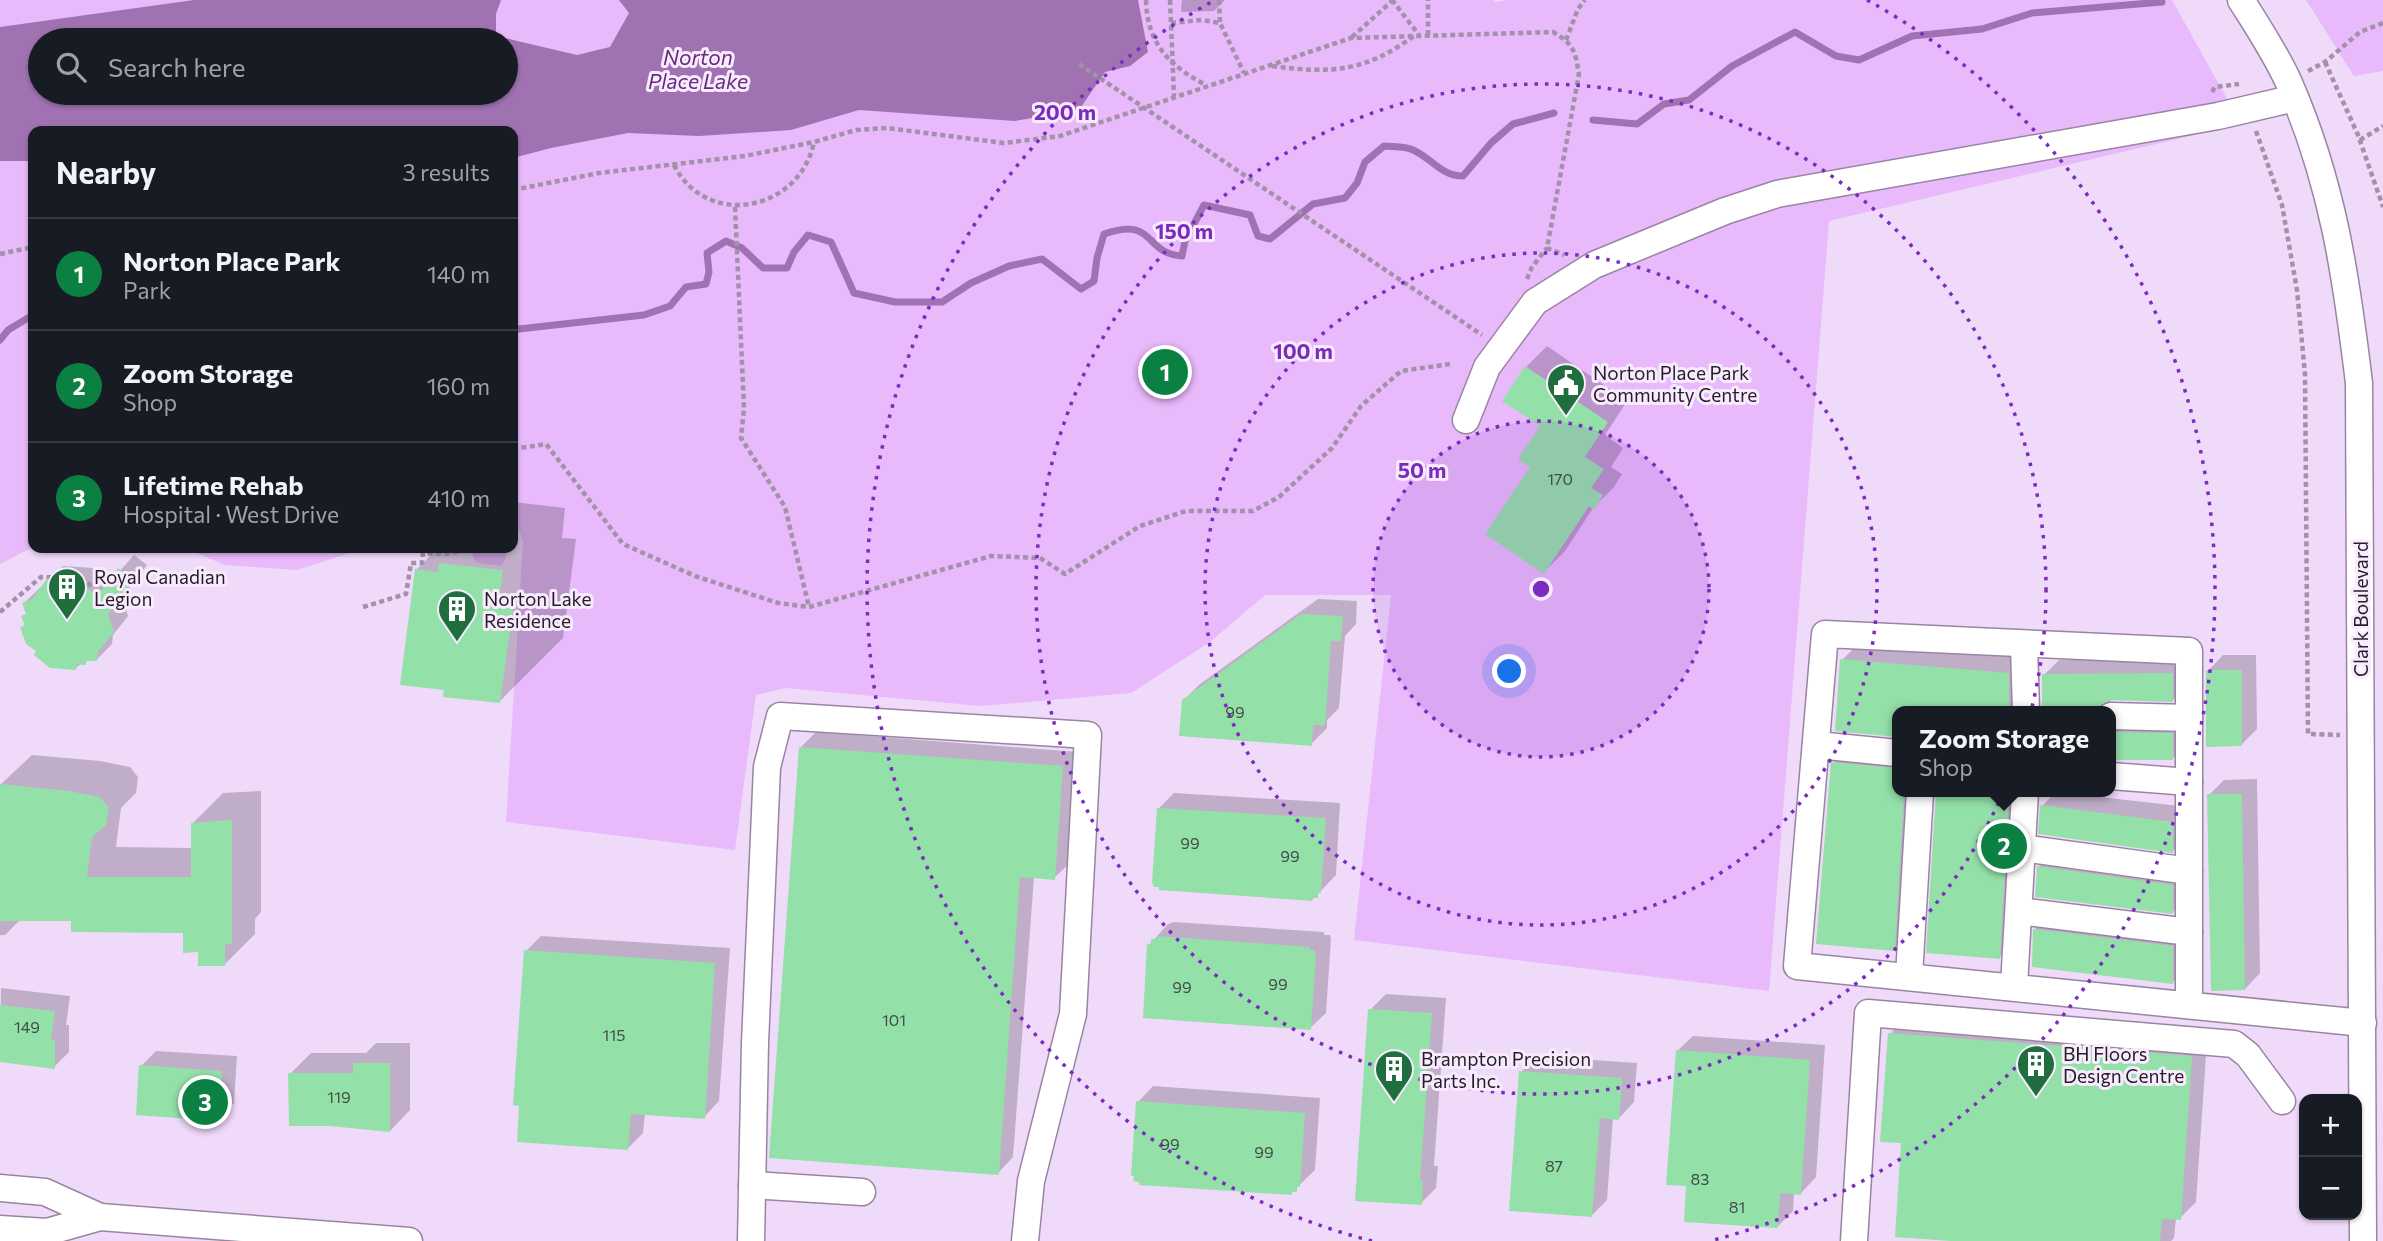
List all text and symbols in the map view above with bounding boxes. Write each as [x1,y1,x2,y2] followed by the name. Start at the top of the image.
[28,28,518,105] search box
[648,44,748,93] water label: Norton Place Lake
[52,48,90,86] icon: search
[108,51,246,82] text: Search here
[1034,99,1096,124] text: 200 m
[56,153,156,190] text: Nearby
[403,158,490,186] text: 3 results
[1155,218,1213,243] text: 150 m
[123,245,340,276] text: Norton Place Park
[74,260,84,288] text: 1
[427,260,490,288] text: 140 m
[123,276,171,304] text: Park
[1273,338,1333,363] text: 100 m
[1142,346,1188,398] pin: 1
[123,357,293,388] text: Zoom Storage
[1593,361,1757,406] place label: Norton Place Park Community Centre
[1545,362,1587,417] public building icon: Norton Place Park Community Centre
[72,372,86,400] text: 2
[427,372,490,400] text: 160 m
[123,388,177,416] text: Shop
[1398,457,1446,482] text: 50 m
[123,469,304,500] text: Lifetime Rehab
[1547,469,1573,488] house number: 170
[72,484,86,512] text: 3
[428,484,490,512] text: 410 m
[123,500,339,528] text: Hospital · West Drive
[2349,541,2372,677] street label: Clark Boulevard
[94,565,226,610] place label: Royal Canadian Legion
[46,566,88,621] building icon: Royal Canadian Legion
[1529,577,1553,601] centre of rings
[484,587,592,632] place label: Norton Lake Residence
[436,588,478,643] building icon: Norton Lake Residence
[1492,654,1526,688] your location
[1225,702,1245,721] house number: 99
[1892,706,2116,797] popup
[1919,722,2089,753] text: Zoom Storage
[1919,753,1973,781] text: Shop
[1981,820,2027,872] pin: 2
[1180,833,1200,852] house number: 99
[1280,846,1300,865] house number: 99
[1268,974,1288,993] house number: 99
[1172,977,1192,996] house number: 99
[882,1010,906,1029] house number: 101
[14,1017,40,1036] house number: 149
[603,1025,625,1044] house number: 115
[2063,1042,2184,1087] place label: BH Floors Design Centre
[2015,1043,2057,1098] building icon: BH Floors Design Centre
[1421,1047,1591,1092] place label: Brampton Precision Parts Inc.
[1373,1048,1415,1103] building icon: Brampton Precision Parts Inc.
[182,1076,228,1128] pin: 3
[327,1087,351,1106] house number: 119
[2299,1094,2362,1220] map controls
[2299,1094,2362,1157] button: +
[1160,1134,1180,1153] house number: 99
[1254,1142,1274,1161] house number: 99
[1545,1156,1563,1175] house number: 87
[2299,1157,2362,1220] button: −
[1691,1169,1709,1188] house number: 83
[1729,1197,1745,1216] house number: 81

